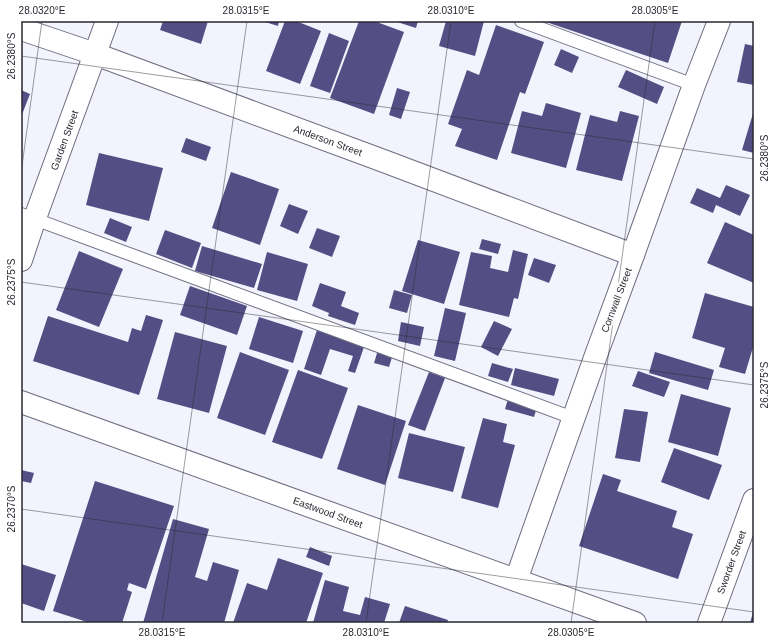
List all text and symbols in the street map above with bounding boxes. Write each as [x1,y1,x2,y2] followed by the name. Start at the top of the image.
[19,5,66,16] text: 28.0320°E
[223,5,270,16] text: 28.0315°E
[428,5,475,16] text: 28.0310°E
[632,5,679,16] text: 28.0305°E
[6,32,17,79] text: 26.2380°S
[49,109,80,172] street label: Garden Street
[292,123,364,158] street label: Anderson Street
[759,134,770,181] text: 26.2380°S
[6,258,17,305] text: 26.2375°S
[599,266,634,334] street label: Cornwall Street
[759,361,770,408] text: 26.2375°S
[6,485,17,532] text: 26.2370°S
[291,495,364,530] street label: Eastwood Street
[715,529,748,595] street label: Sworder Street
[139,627,186,638] text: 28.0315°E
[343,627,390,638] text: 28.0310°E
[548,627,595,638] text: 28.0305°E

